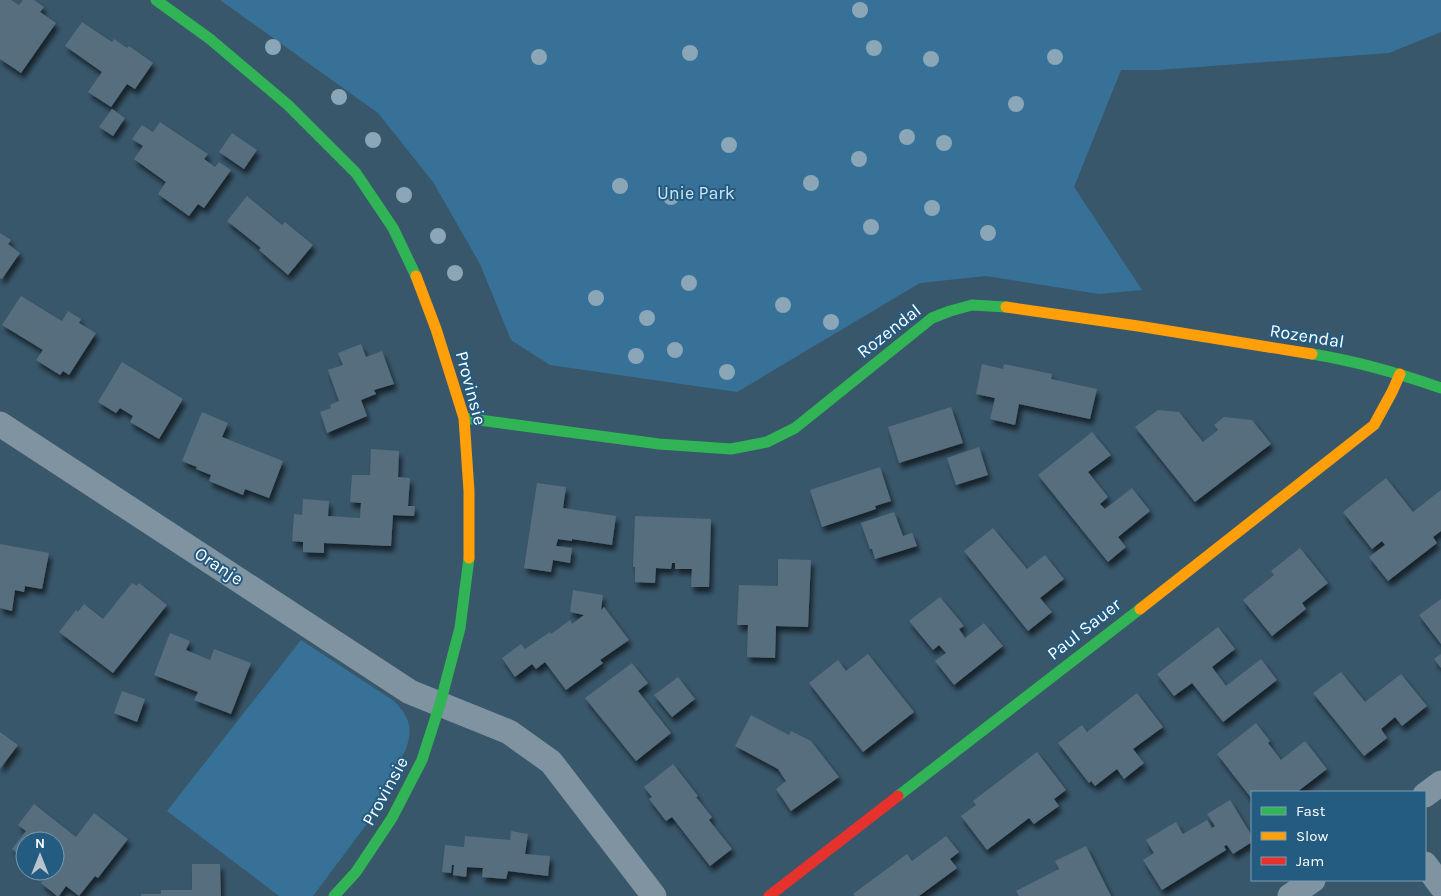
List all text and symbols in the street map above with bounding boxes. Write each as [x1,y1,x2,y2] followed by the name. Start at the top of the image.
[657,182,735,204] park label: Unie Park
[853,299,925,363] street label: Rozendal
[1268,319,1346,353] street label: Rozendal
[451,349,491,427] street label: Provinsie
[190,542,248,590] street label: Oranje
[1043,593,1126,665] street label: Paul Sauer
[357,753,413,829] street label: Provinsie
[1251,791,1426,881] legend
[1296,802,1326,820] text: Fast
[1296,827,1328,845] text: Slow
[15,831,65,881] north arrow
[35,835,45,852] text: N
[1296,852,1324,870] text: Jam

